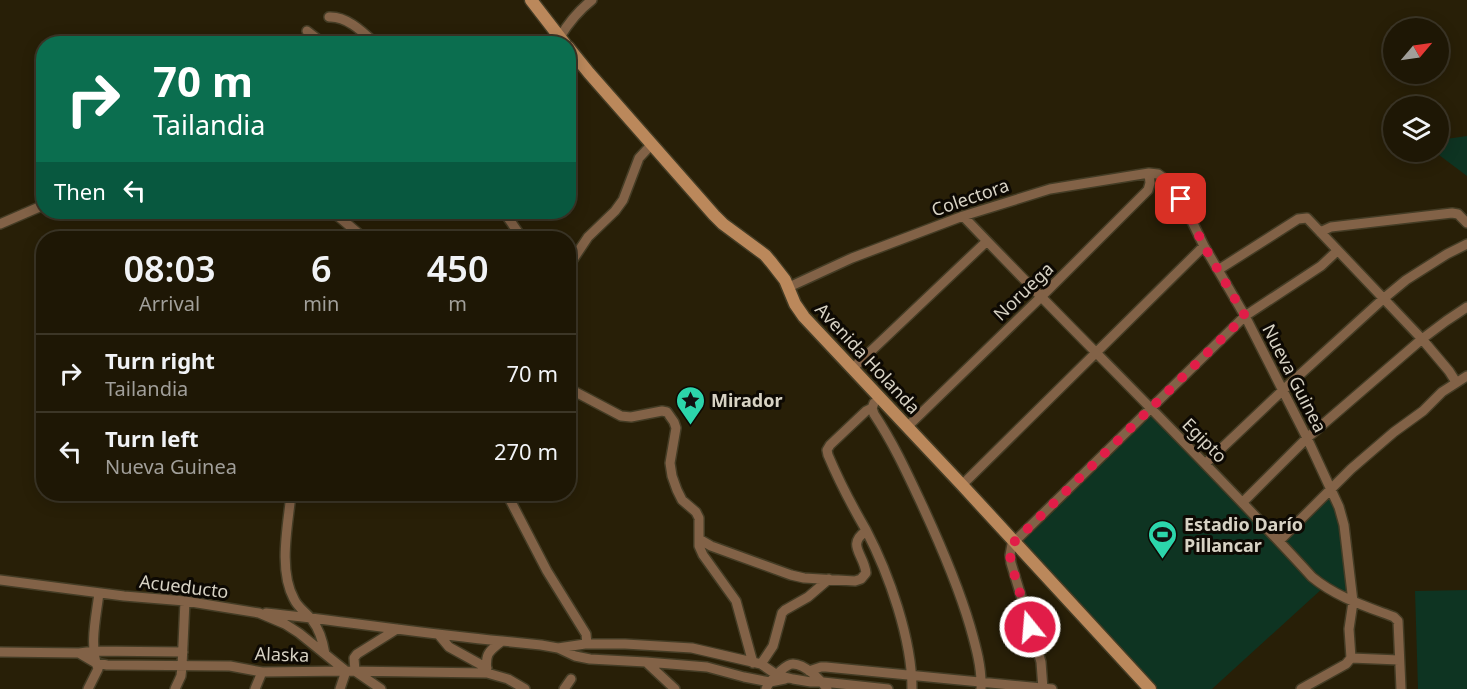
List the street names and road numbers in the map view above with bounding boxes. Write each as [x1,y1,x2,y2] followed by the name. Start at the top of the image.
[928,173,1012,221] street label: Colectora
[988,257,1058,325] street label: Noruega
[810,297,926,419] street label: Avenida Holanda
[1257,320,1333,436] street label: Nueva Guinea
[1177,412,1233,468] street label: Egipto
[138,569,230,603] street label: Acueducto
[254,641,310,667] street label: Alaska

